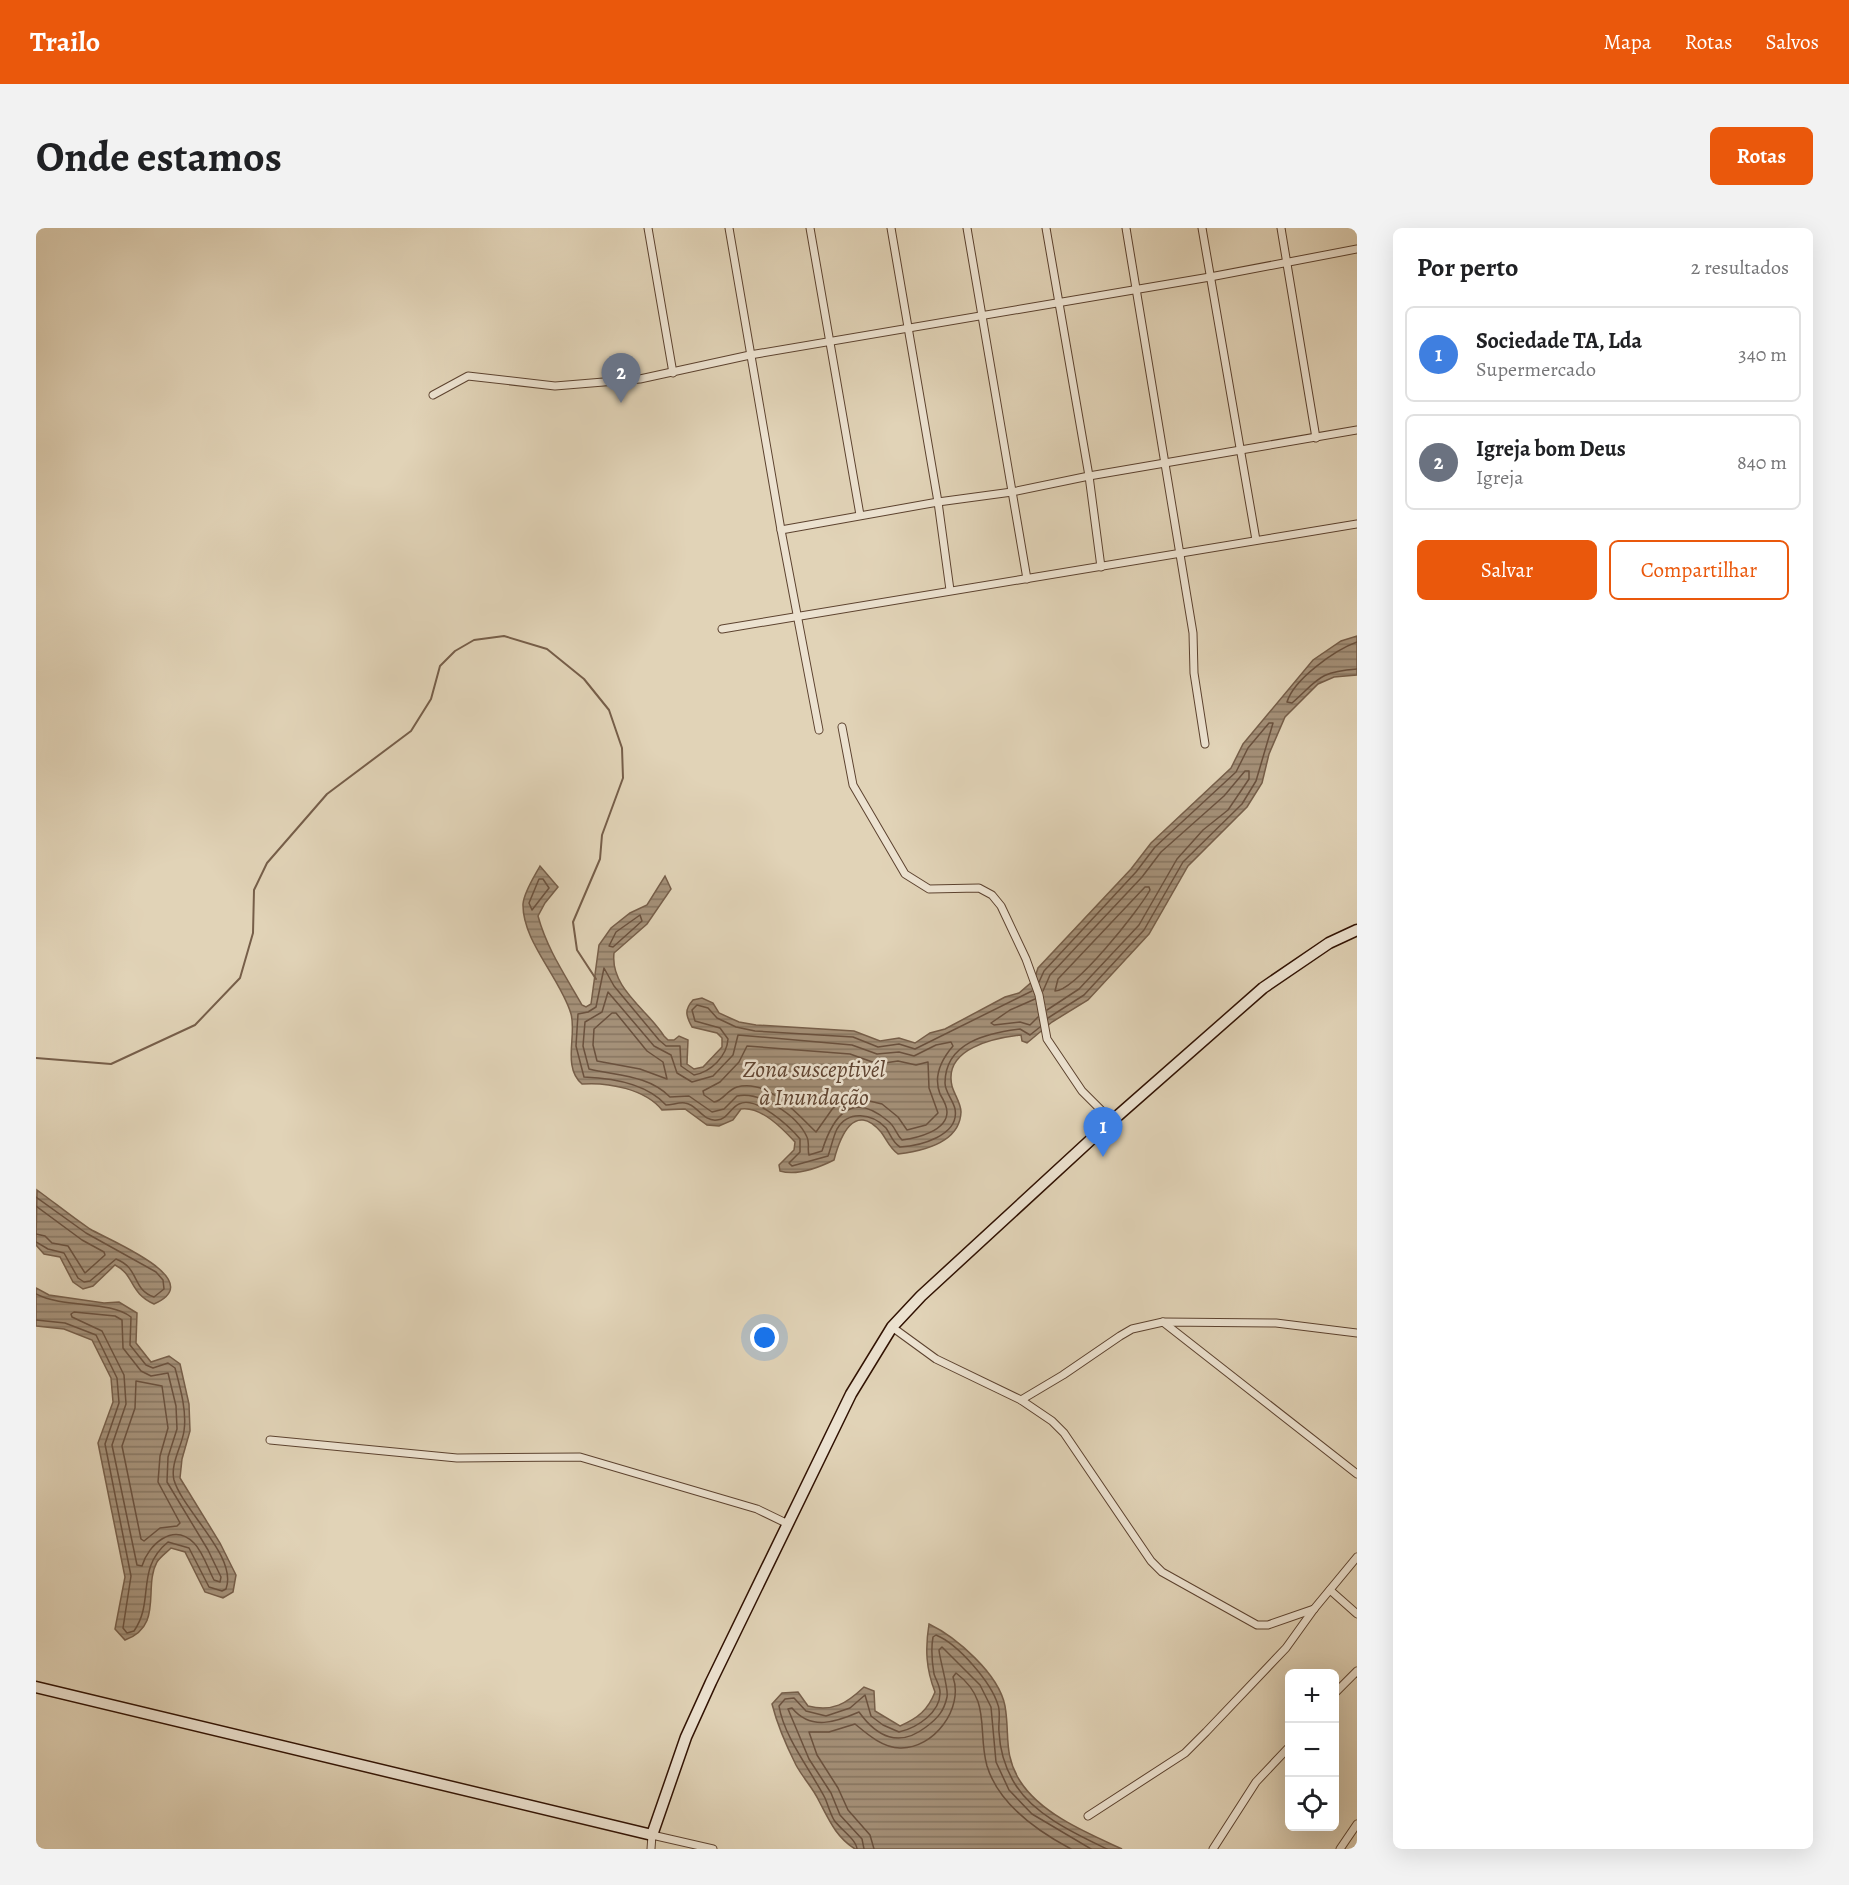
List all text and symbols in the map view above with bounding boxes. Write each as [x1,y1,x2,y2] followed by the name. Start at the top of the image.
[30,23,100,61] text: Trailo
[1603,28,1652,56] text: Mapa
[1685,28,1732,56] text: Rotas
[1765,28,1819,56] text: Salvos
[1710,127,1813,185] button: Rotas
[36,128,282,185] text: Onde estamos
[1417,250,1518,285] text: Por perto
[1691,254,1789,281] text: 2 resultados
[1476,326,1642,356] text: Sociedade TA, Lda
[1435,341,1442,368] text: 1
[1738,341,1787,368] text: 340 m
[602,354,640,403] pin: 2
[1476,356,1596,383] text: Supermercado
[1476,434,1626,464] text: Igreja bom Deus
[1434,449,1443,476] text: 2
[1737,449,1787,476] text: 840 m
[1476,464,1524,491] text: Igreja
[1417,540,1597,600] button: Salvar
[1609,540,1789,600] button: Compartilhar
[743,1053,885,1113] water label: Zona susceptivél à Inundação
[1084,1108,1122,1157] pin: 1
[750,1323,779,1352] your location
[1285,1669,1339,1831] map controls
[1285,1669,1339,1723] button: +
[1285,1723,1339,1777] button: −
[1285,1777,1339,1831] button: locate

